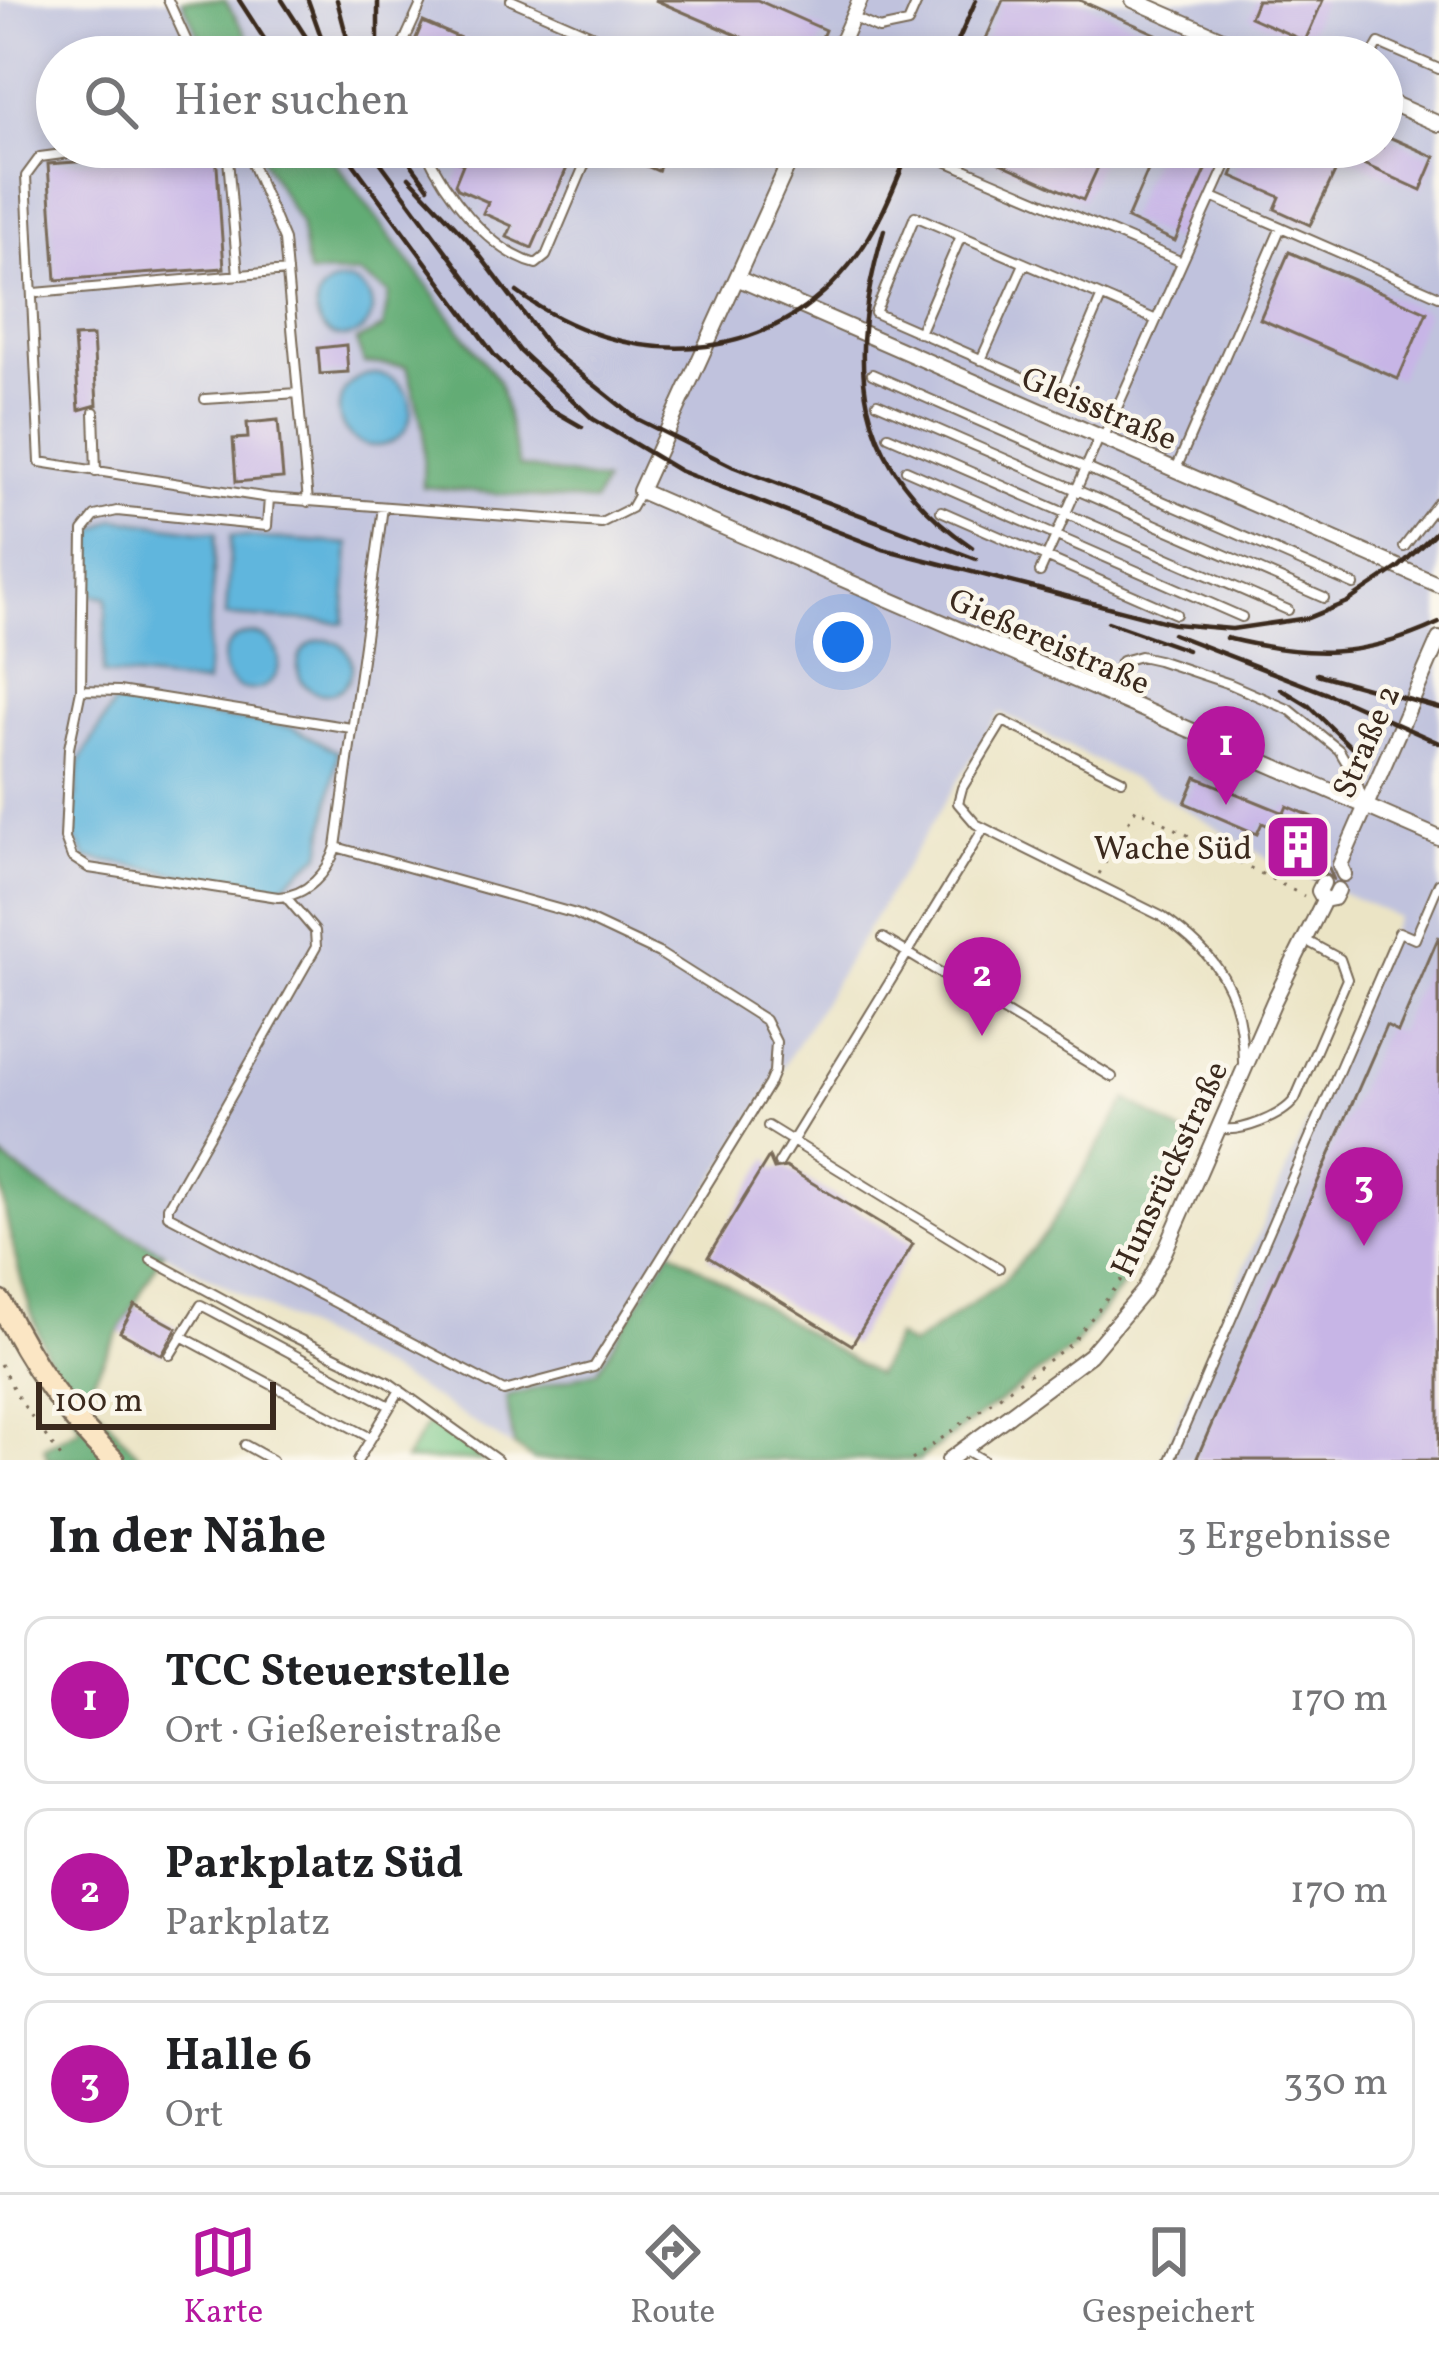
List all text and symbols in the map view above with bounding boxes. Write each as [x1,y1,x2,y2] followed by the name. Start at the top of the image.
[36,36,1403,168] search box
[78,69,144,135] icon: search
[174,71,409,134] text: Hier suchen
[1013,357,1183,464] street label: Gleisstraße
[940,579,1156,709] street label: Gießereistraße
[813,612,873,672] your location
[1323,679,1414,807] street label: Straße 2
[1187,706,1265,805] pin: 1
[1263,812,1333,882] building icon: Wache Süd
[1094,828,1252,874] place label: Wache Süd
[943,937,1021,1036] pin: 2
[1102,1054,1242,1285] street label: Hunsrückstraße
[1325,1147,1403,1246] pin: 3
[36,1376,276,1429] scale bar
[54,1380,143,1426] text: 100 m
[48,1503,326,1574] text: In der Nähe
[1177,1511,1391,1565] text: 3 Ergebnisse
[165,1642,511,1705] text: TCC Steuerstelle
[82,1673,98,1727] text: 1
[1290,1673,1388,1727] text: 170 m
[165,1705,502,1759] text: Ort · Gießereistraße
[165,1834,463,1897] text: Parkplatz Süd
[80,1865,100,1919] text: 2
[1290,1865,1388,1919] text: 170 m
[165,1897,330,1951] text: Parkplatz
[165,2026,312,2089] text: Halle 6
[80,2057,100,2111] text: 3
[1283,2057,1388,2111] text: 330 m
[165,2089,224,2143] text: Ort
[184,2219,263,2337] tab: Karte
[630,2219,715,2337] tab: Route
[1082,2219,1255,2337] tab: Gespeichert

